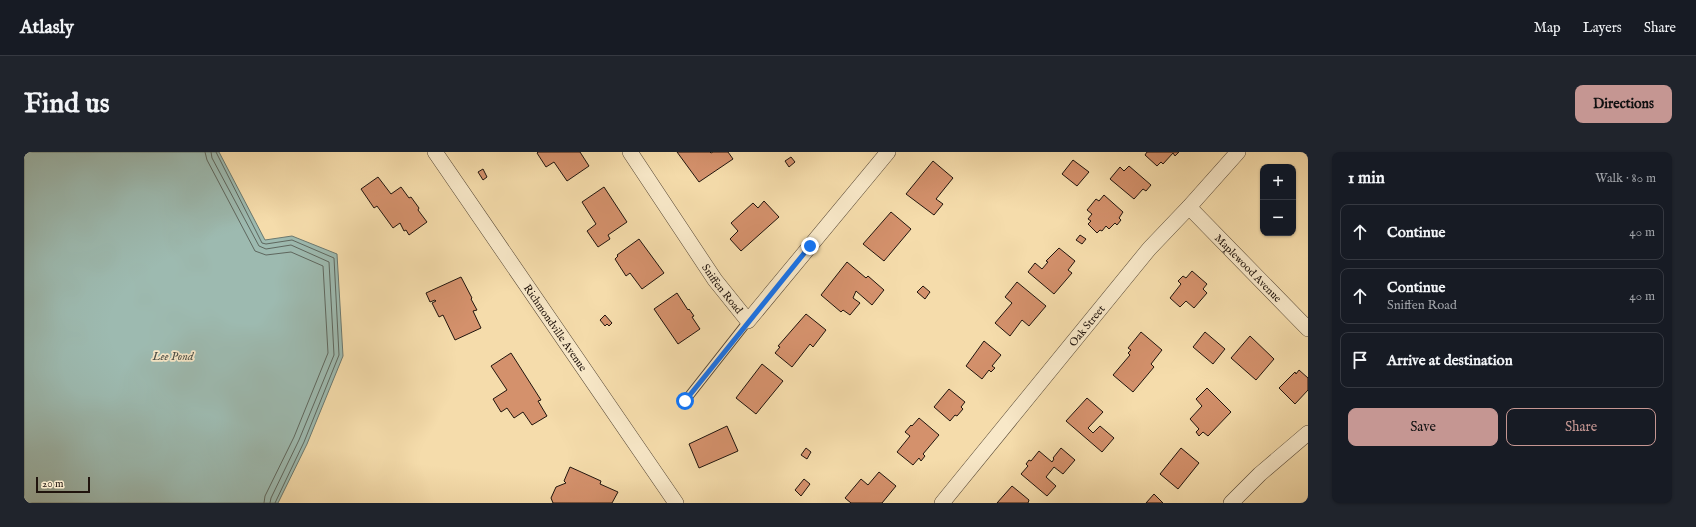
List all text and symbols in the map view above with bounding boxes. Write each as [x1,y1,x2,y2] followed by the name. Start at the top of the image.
[20,16,74,40] text: Atlasly
[1534,19,1561,37] text: Map
[1583,19,1622,37] text: Layers
[1644,19,1676,37] text: Share
[1575,85,1672,123] button: Directions
[24,87,110,122] text: Find us
[1260,164,1296,236] map controls
[1260,164,1296,200] button: +
[1348,168,1385,189] text: 1 min
[1595,170,1656,187] text: Walk · 80 m
[1260,200,1296,236] button: −
[1349,221,1371,243] icon: ahead
[1387,223,1445,242] text: Continue
[1629,224,1655,241] text: 40 m
[1211,231,1284,306] street label: Maplewood Avenue
[801,237,819,255] route end
[698,261,745,317] street label: Sniffen Road
[1387,278,1445,297] text: Continue
[520,282,590,375] street label: Richmondville Avenue
[1349,285,1371,307] icon: ahead
[1629,288,1655,305] text: 40 m
[1387,297,1457,314] text: Sniffen Road
[1066,302,1109,350] street label: Oak Street
[152,349,195,364] water label: Lee Pond
[1349,349,1371,371] icon: arrive
[1387,351,1513,370] text: Arrive at destination
[676,392,694,410] route start
[1348,408,1498,446] button: Save
[1506,408,1656,446] button: Share
[36,475,90,494] scale bar
[42,477,63,491] text: 20 m

